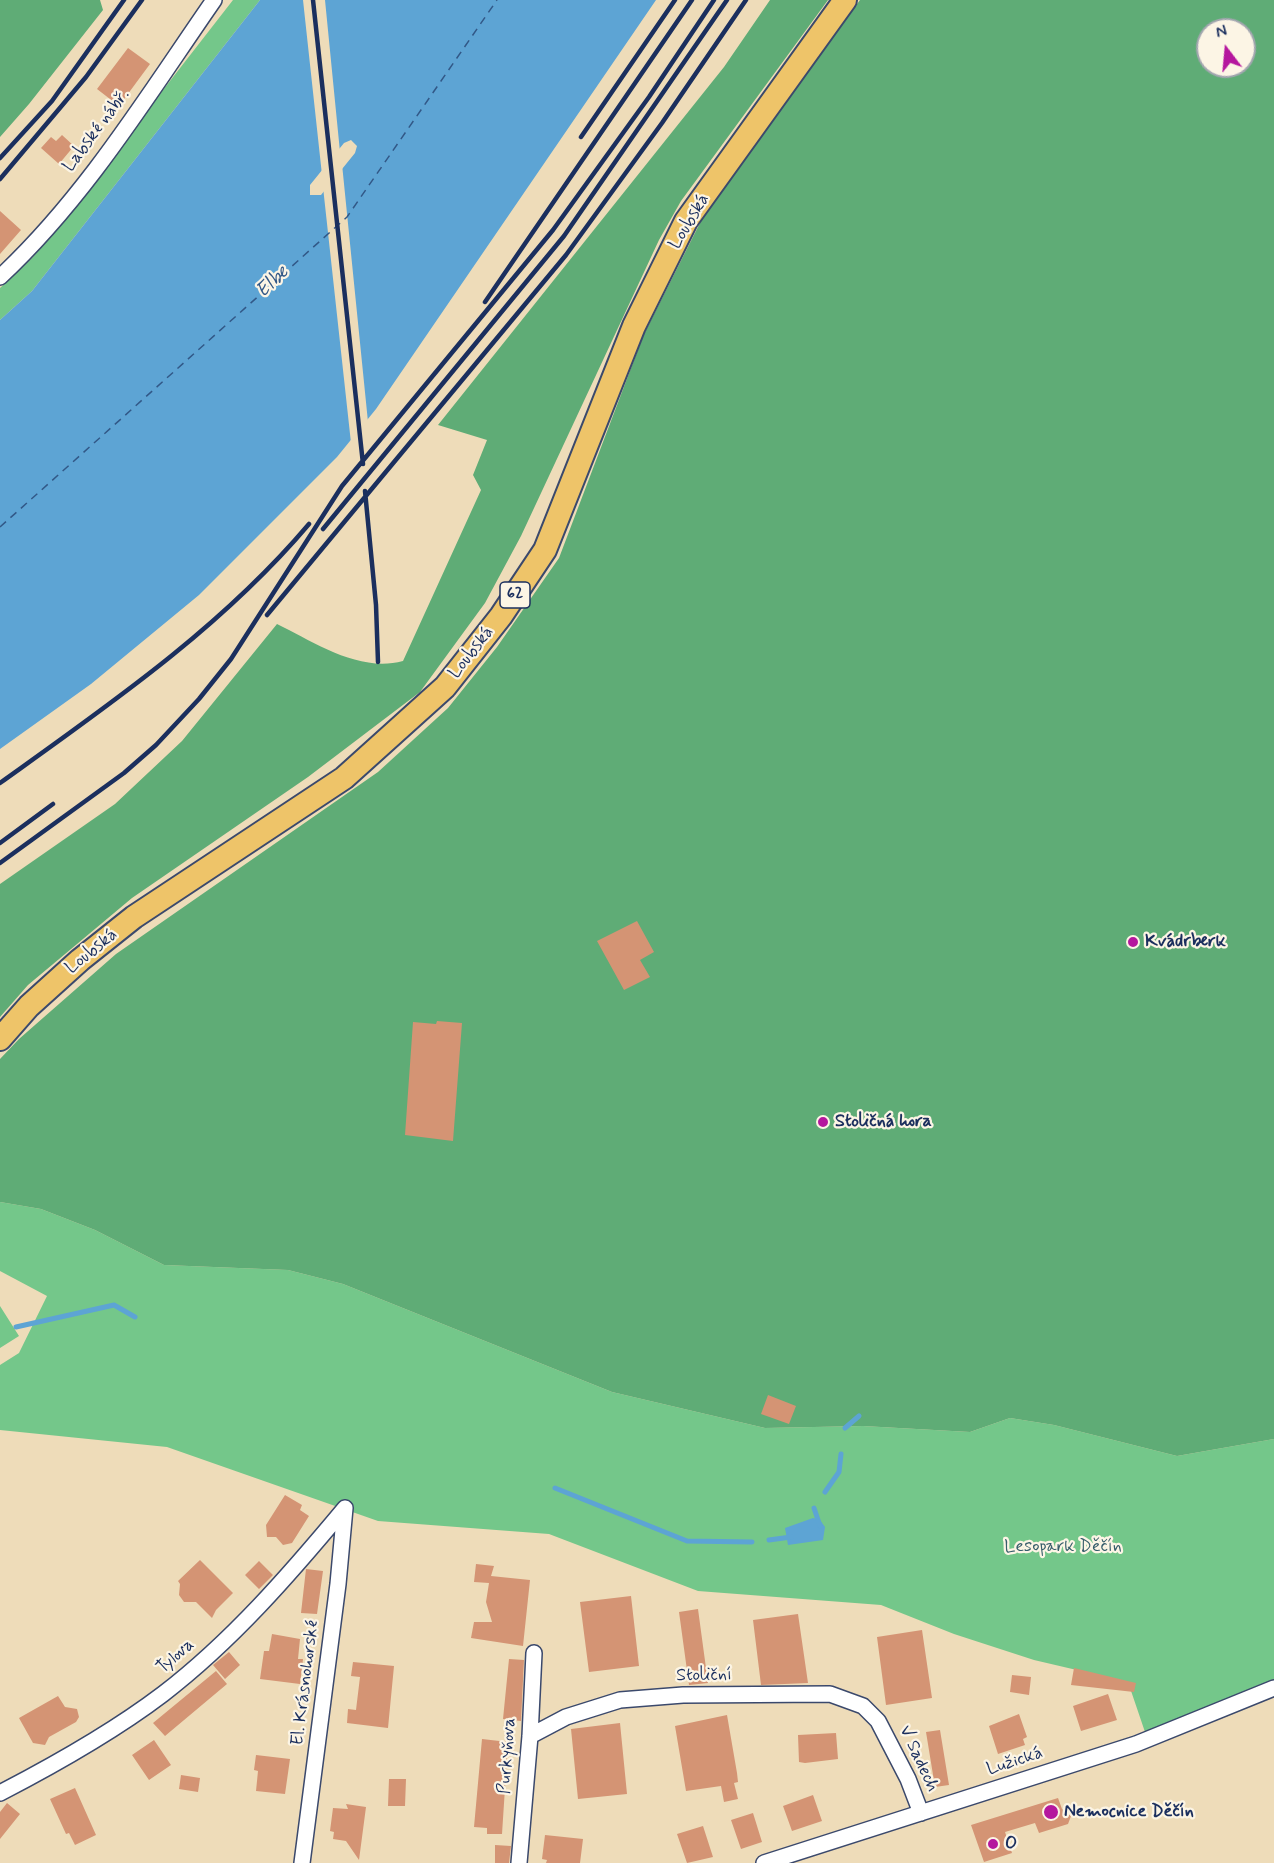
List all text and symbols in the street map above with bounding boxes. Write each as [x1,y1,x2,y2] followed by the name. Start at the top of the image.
[1196,18,1256,78] north arrow
[1213,21,1229,44] text: N
[59,85,135,177] street label: Labské nábř.
[665,190,715,254] street label: Loubská
[252,262,294,304] water label: Elbe
[500,582,530,608] road number: 62
[445,622,499,684] street label: Loubská
[62,924,122,980] street label: Loubská
[1145,931,1226,953] place label: Kvádrberk
[1126,935,1140,949] marker: Kvádrberk
[835,1111,932,1133] place label: Stoličná hora
[816,1115,830,1129] marker: Stoličná hora
[1004,1536,1122,1558] park label: Lesopark Děčín
[288,1619,324,1747] street label: El. Krásnohorské
[153,1635,199,1679] street label: Tylova
[676,1665,732,1687] street label: Stoliční
[495,1717,521,1795] street label: Purkyňova
[893,1722,943,1796] street label: V Sadech
[984,1743,1046,1781] street label: Lužická
[1064,1801,1194,1823] place label: Nemocnice Děčín
[1042,1803,1060,1821] marker: Nemocnice Děčín
[1005,1833,1017,1855] place label: O
[986,1837,1000,1851] marker: O

